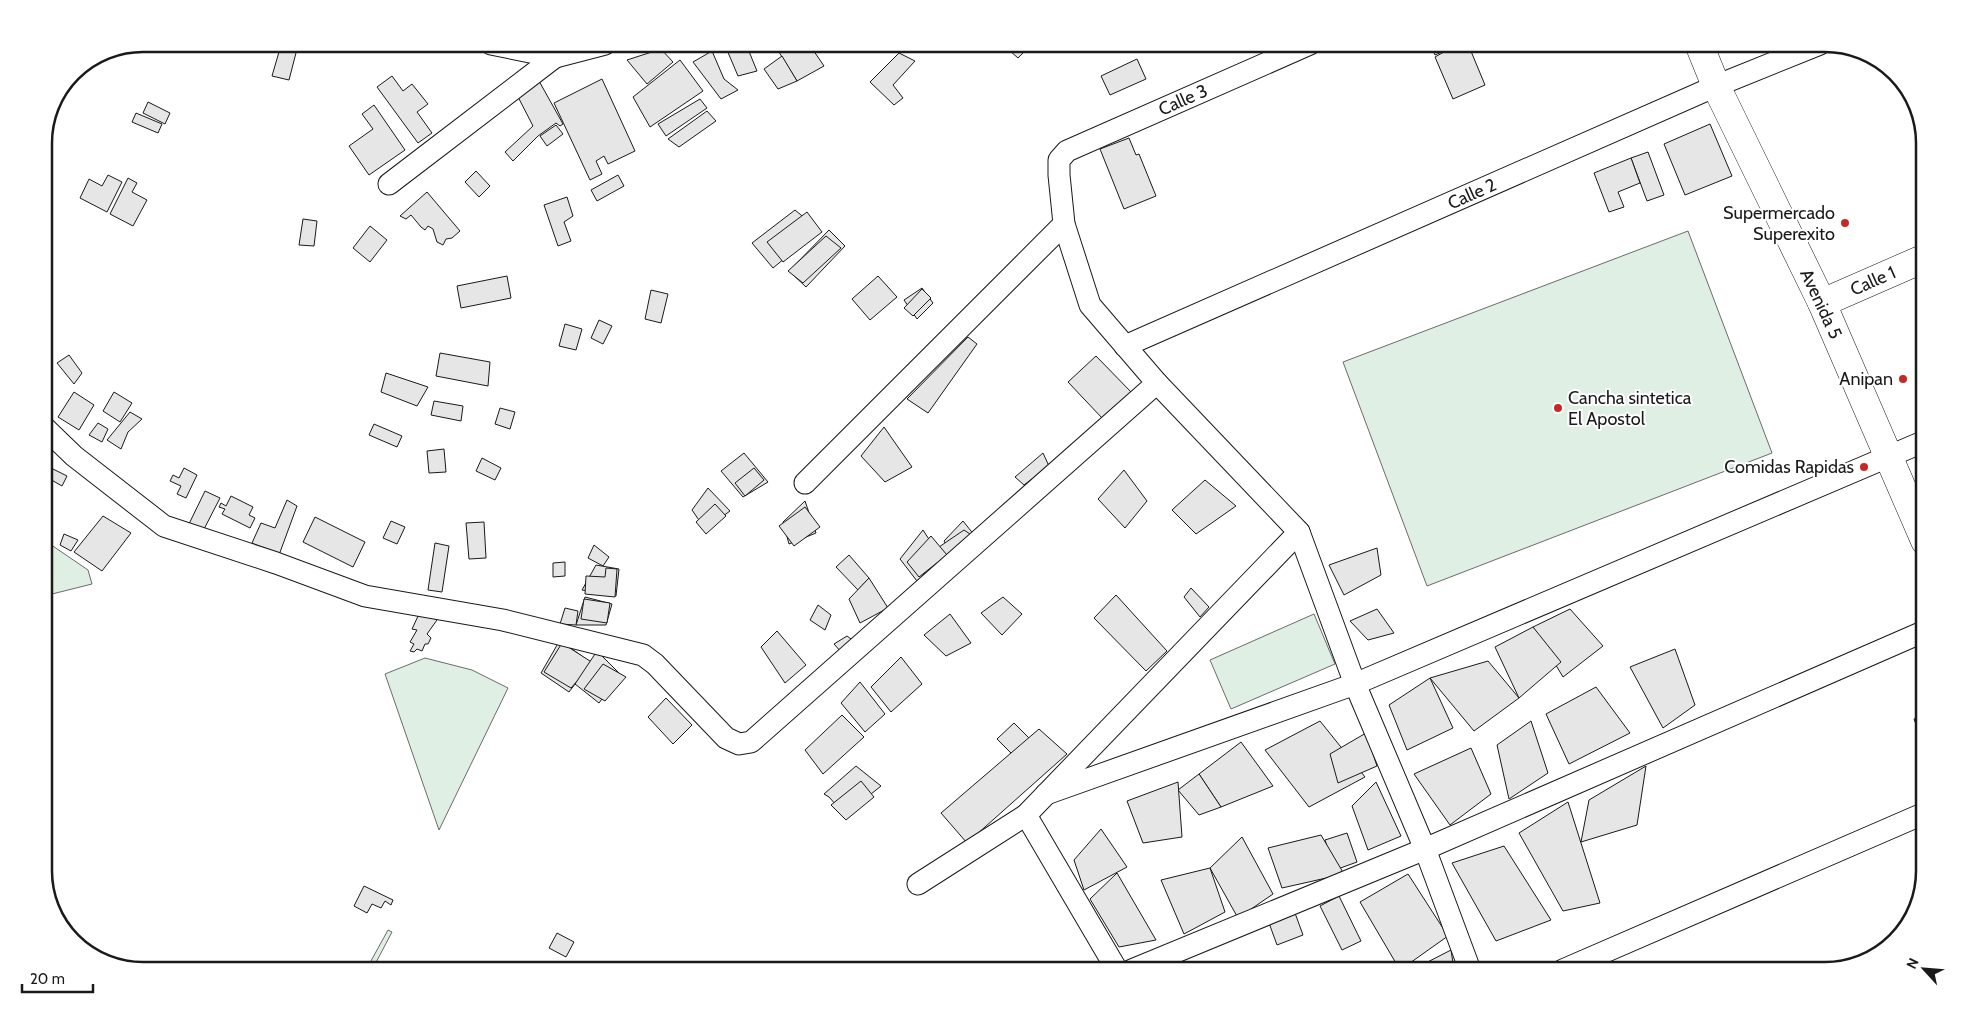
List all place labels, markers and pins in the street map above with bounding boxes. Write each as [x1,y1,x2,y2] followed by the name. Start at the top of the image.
[1723,202,1835,245] place label: Supermercado Superexito
[1839,217,1851,229] marker: Supermercado Superexito
[1839,368,1893,390] place label: Anipan
[1897,373,1909,385] marker: Anipan
[1568,387,1692,430] place label: Cancha sintetica El Apostol
[1552,402,1564,414] marker: Cancha sintetica El Apostol
[1724,456,1854,478] place label: Comidas Rapidas
[1858,461,1870,473] marker: Comidas Rapidas

